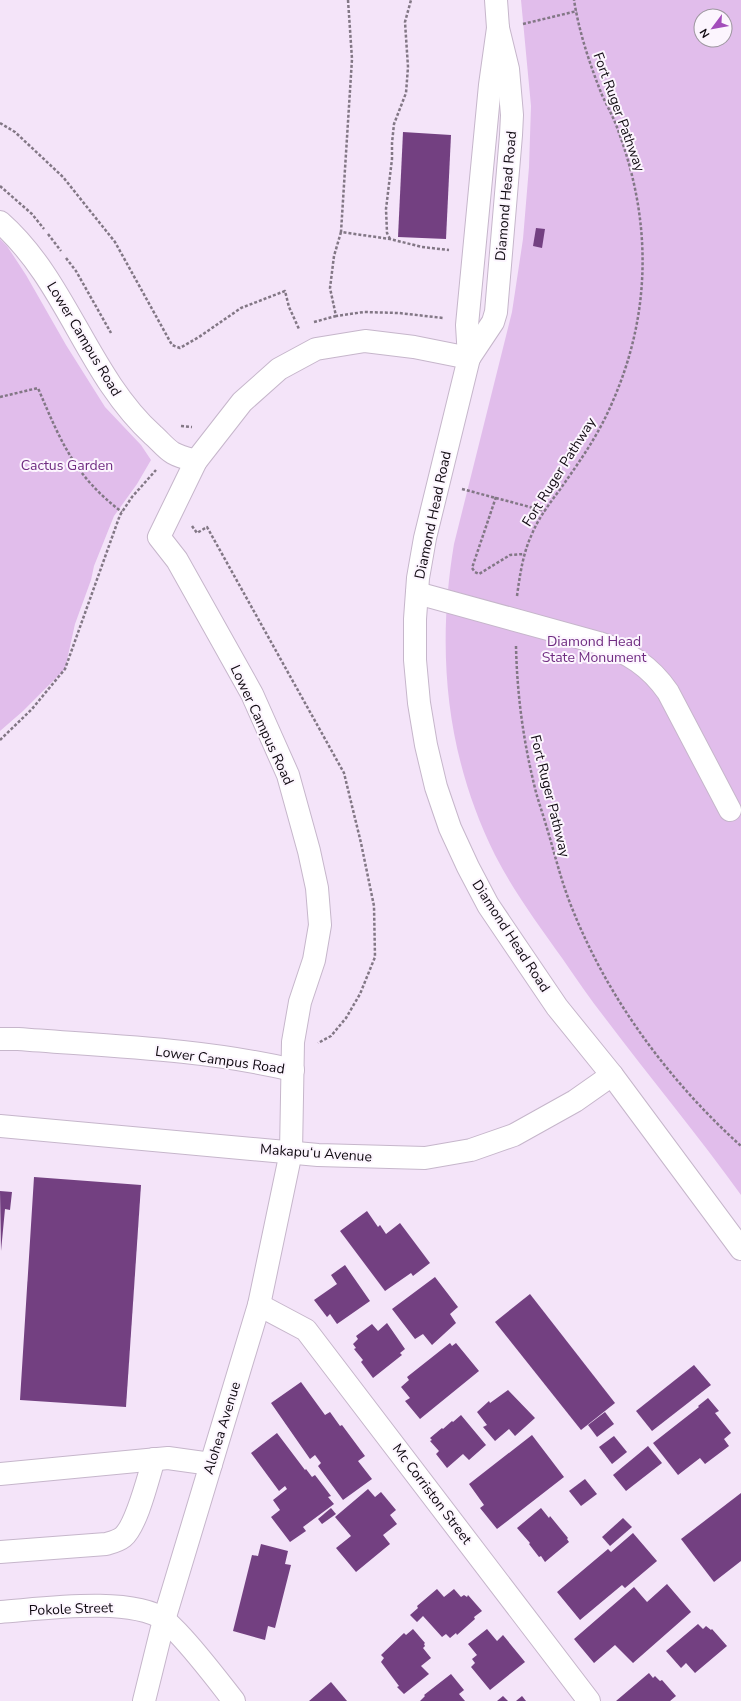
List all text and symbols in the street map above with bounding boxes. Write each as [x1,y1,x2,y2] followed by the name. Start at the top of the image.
[693,8,733,48] north arrow
[696,26,713,41] text: N
[589,50,650,175] street label: Fort Ruger Pathway
[491,130,521,262] street label: Diamond Head Road
[42,278,126,400] street label: Lower Campus Road
[518,413,601,530] street label: Fort Ruger Pathway
[410,449,456,581] street label: Diamond Head Road
[21,456,113,475] park label: Cactus Garden
[542,632,646,667] park label: Diamond Head State Monument
[226,662,298,788] street label: Lower Campus Road
[526,733,575,860] street label: Fort Ruger Pathway
[468,876,554,996] street label: Diamond Head Road
[154,1042,286,1078] street label: Lower Campus Road
[259,1140,373,1166] street label: Makapu‘u Avenue
[199,1379,245,1477] street label: Alohea Avenue
[388,1440,476,1548] street label: Mc Corriston Street
[29,1598,114,1620] street label: Pokole Street

